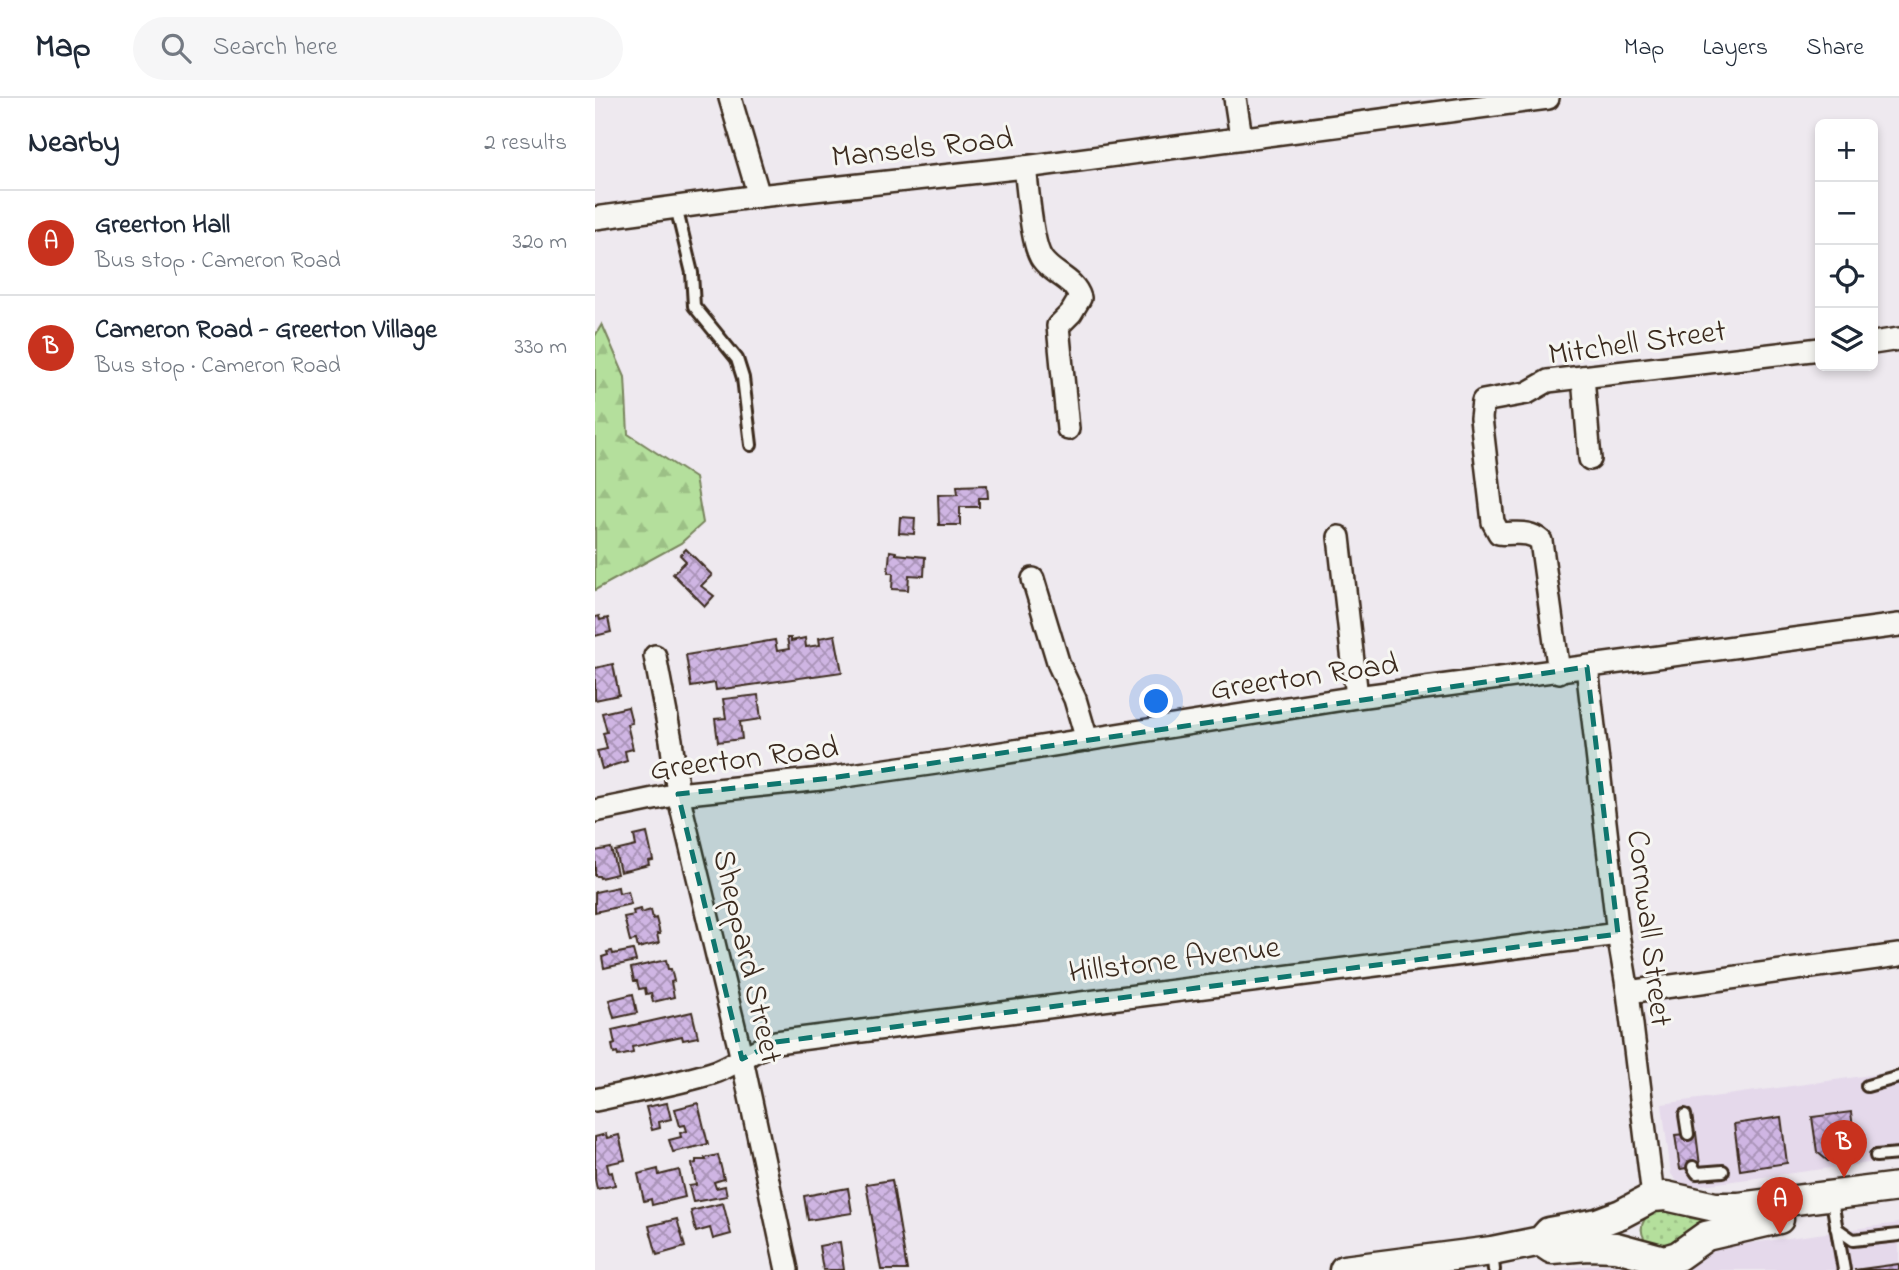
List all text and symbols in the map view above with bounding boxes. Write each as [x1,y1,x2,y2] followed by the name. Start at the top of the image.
[133,17,623,80] search box
[35,24,91,72] text: Map
[157,29,195,67] icon: search
[213,29,337,67] text: Search here
[1624,31,1664,66] text: Map
[1702,31,1768,66] text: Layers
[1806,31,1864,66] text: Share
[829,117,1016,182] street label: Mansels Road
[1815,119,1878,371] map controls
[1815,119,1878,182] button: +
[28,122,120,166] text: Nearby
[484,127,567,160] text: 2 results
[1815,182,1878,245] button: −
[95,207,230,245] text: Greerton Hall
[44,226,58,259] text: A
[513,226,567,259] text: 320 m
[95,245,341,278] text: Bus stop · Cameron Road
[1815,245,1878,308] button: locate
[1815,308,1878,371] button: layers
[1546,309,1730,380] street label: Mitchell Street
[95,312,437,350] text: Cameron Road - Greerton Village
[43,331,59,364] text: B
[514,331,567,364] text: 330 m
[95,350,341,383] text: Bus stop · Cameron Road
[1207,642,1402,715] street label: Greerton Road
[1139,684,1173,718] your location
[648,726,841,795] street label: Greerton Road
[1612,828,1683,1030] street label: Cornwall Street
[698,845,793,1069] street label: Sheppard Street
[1066,925,1283,998] street label: Hillstone Avenue
[1821,1120,1867,1178] pin: B
[1757,1177,1803,1235] pin: A

